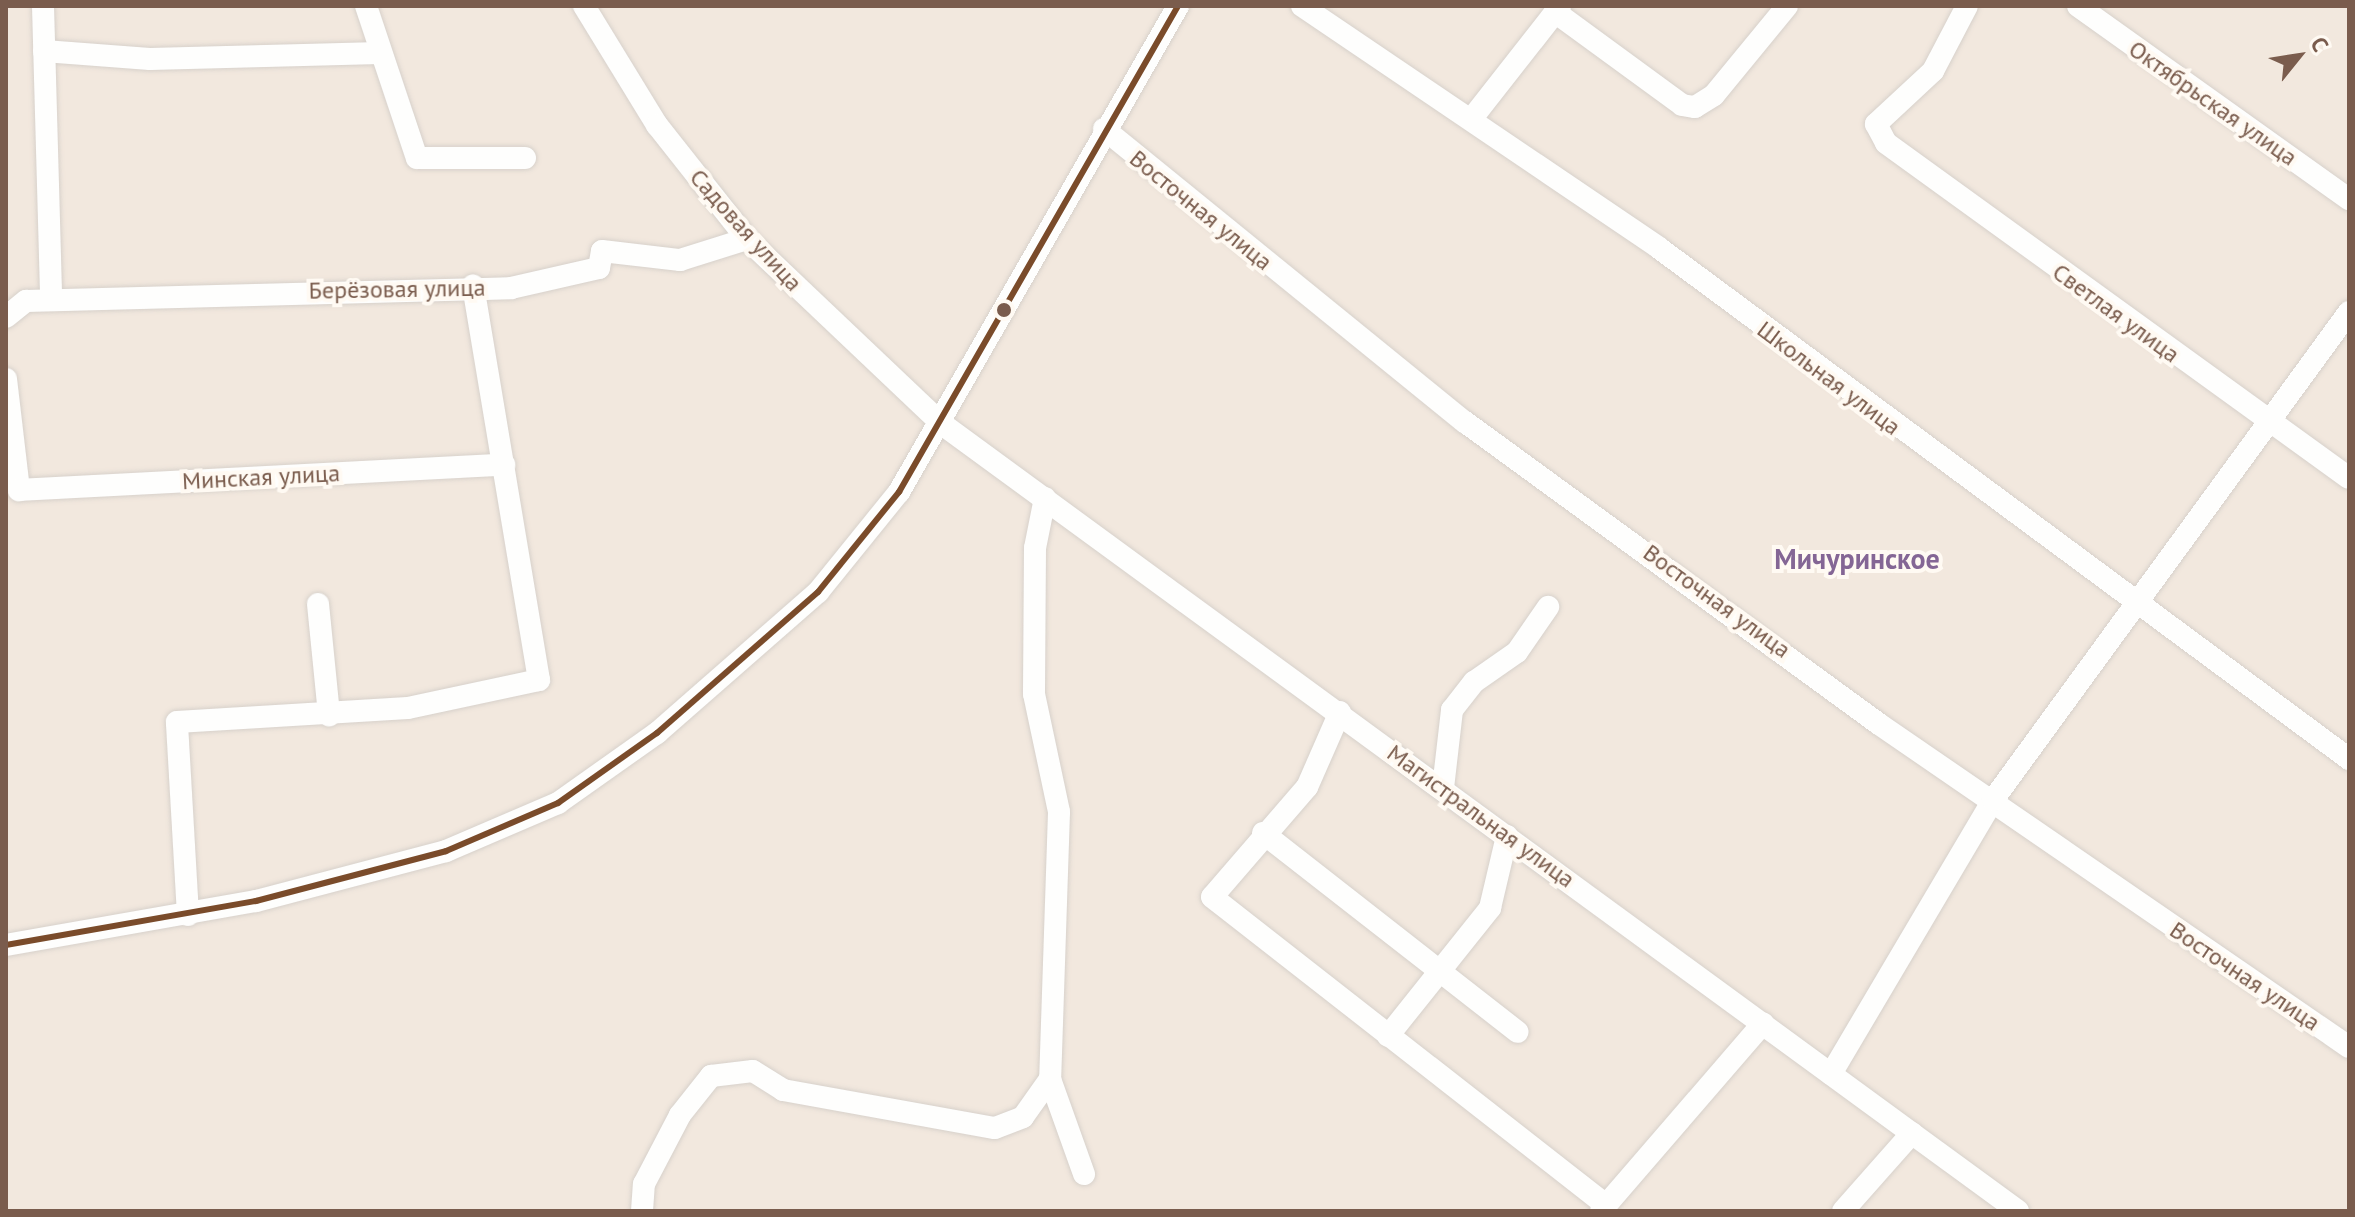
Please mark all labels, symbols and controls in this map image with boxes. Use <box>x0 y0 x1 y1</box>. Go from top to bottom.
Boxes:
north arrow <box>2259 16 2339 96</box>
text: С <box>2305 32 2335 56</box>
street label: Октябрьская улица <box>2123 34 2303 172</box>
street label: Восточная улица <box>1124 144 1278 276</box>
street label: Садовая улица <box>684 163 808 297</box>
street label: Светлая улица <box>2047 257 2185 369</box>
street label: Берёзовая улица <box>308 273 486 305</box>
unlabelled marker <box>996 302 1012 318</box>
street label: Школьная улица <box>1752 315 1906 441</box>
street label: Минская улица <box>181 458 341 496</box>
street label: Восточная улица <box>1638 538 1796 664</box>
district label: Мичуринское <box>1774 542 1940 576</box>
street label: Магистральная улица <box>1382 738 1580 894</box>
street label: Восточная улица <box>2164 915 2326 1037</box>

